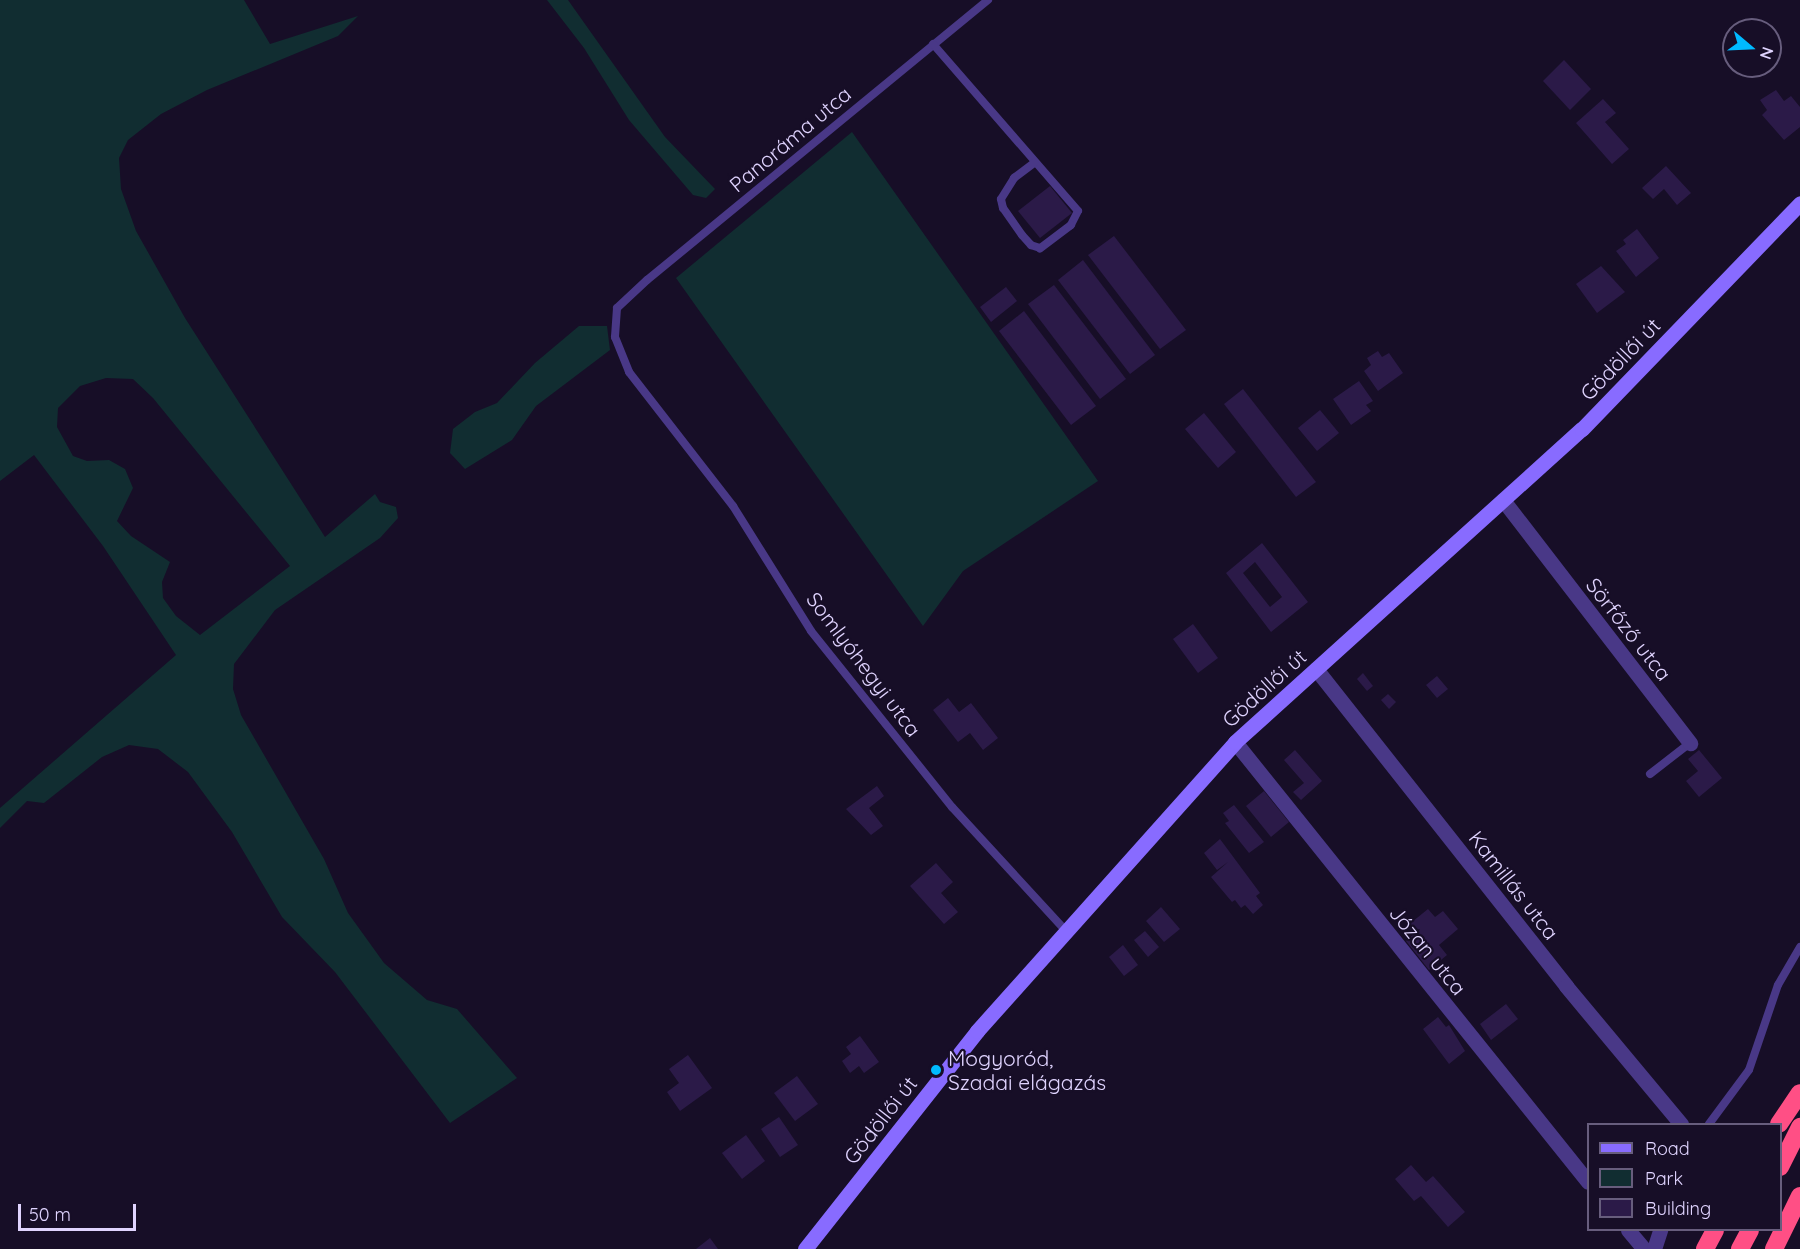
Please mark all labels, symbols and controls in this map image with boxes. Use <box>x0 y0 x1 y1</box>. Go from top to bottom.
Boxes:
north arrow <box>1722 18 1782 78</box>
text: N <box>1756 44 1779 62</box>
street label: Panoráma utca <box>724 81 856 197</box>
street label: Gödöllői út <box>1575 313 1665 405</box>
street label: Sörfőző utca <box>1581 573 1677 685</box>
street label: Somlyóhegyi utca <box>801 587 927 741</box>
street label: Gödöllői út <box>1217 644 1311 732</box>
street label: Kamillás utca <box>1464 826 1564 944</box>
street label: Józan utca <box>1384 900 1472 1000</box>
place label: Mogyoród, Szadai elágazás <box>948 1045 1106 1095</box>
marker: Mogyoród, Szadai elágazás <box>929 1063 943 1077</box>
street label: Gödöllői út <box>838 1071 922 1169</box>
legend <box>1587 1123 1782 1231</box>
text: Road <box>1645 1137 1690 1160</box>
text: Park <box>1645 1167 1683 1190</box>
scale bar <box>21 1192 140 1230</box>
text: Building <box>1645 1197 1711 1220</box>
text: 50 m <box>29 1203 71 1226</box>

